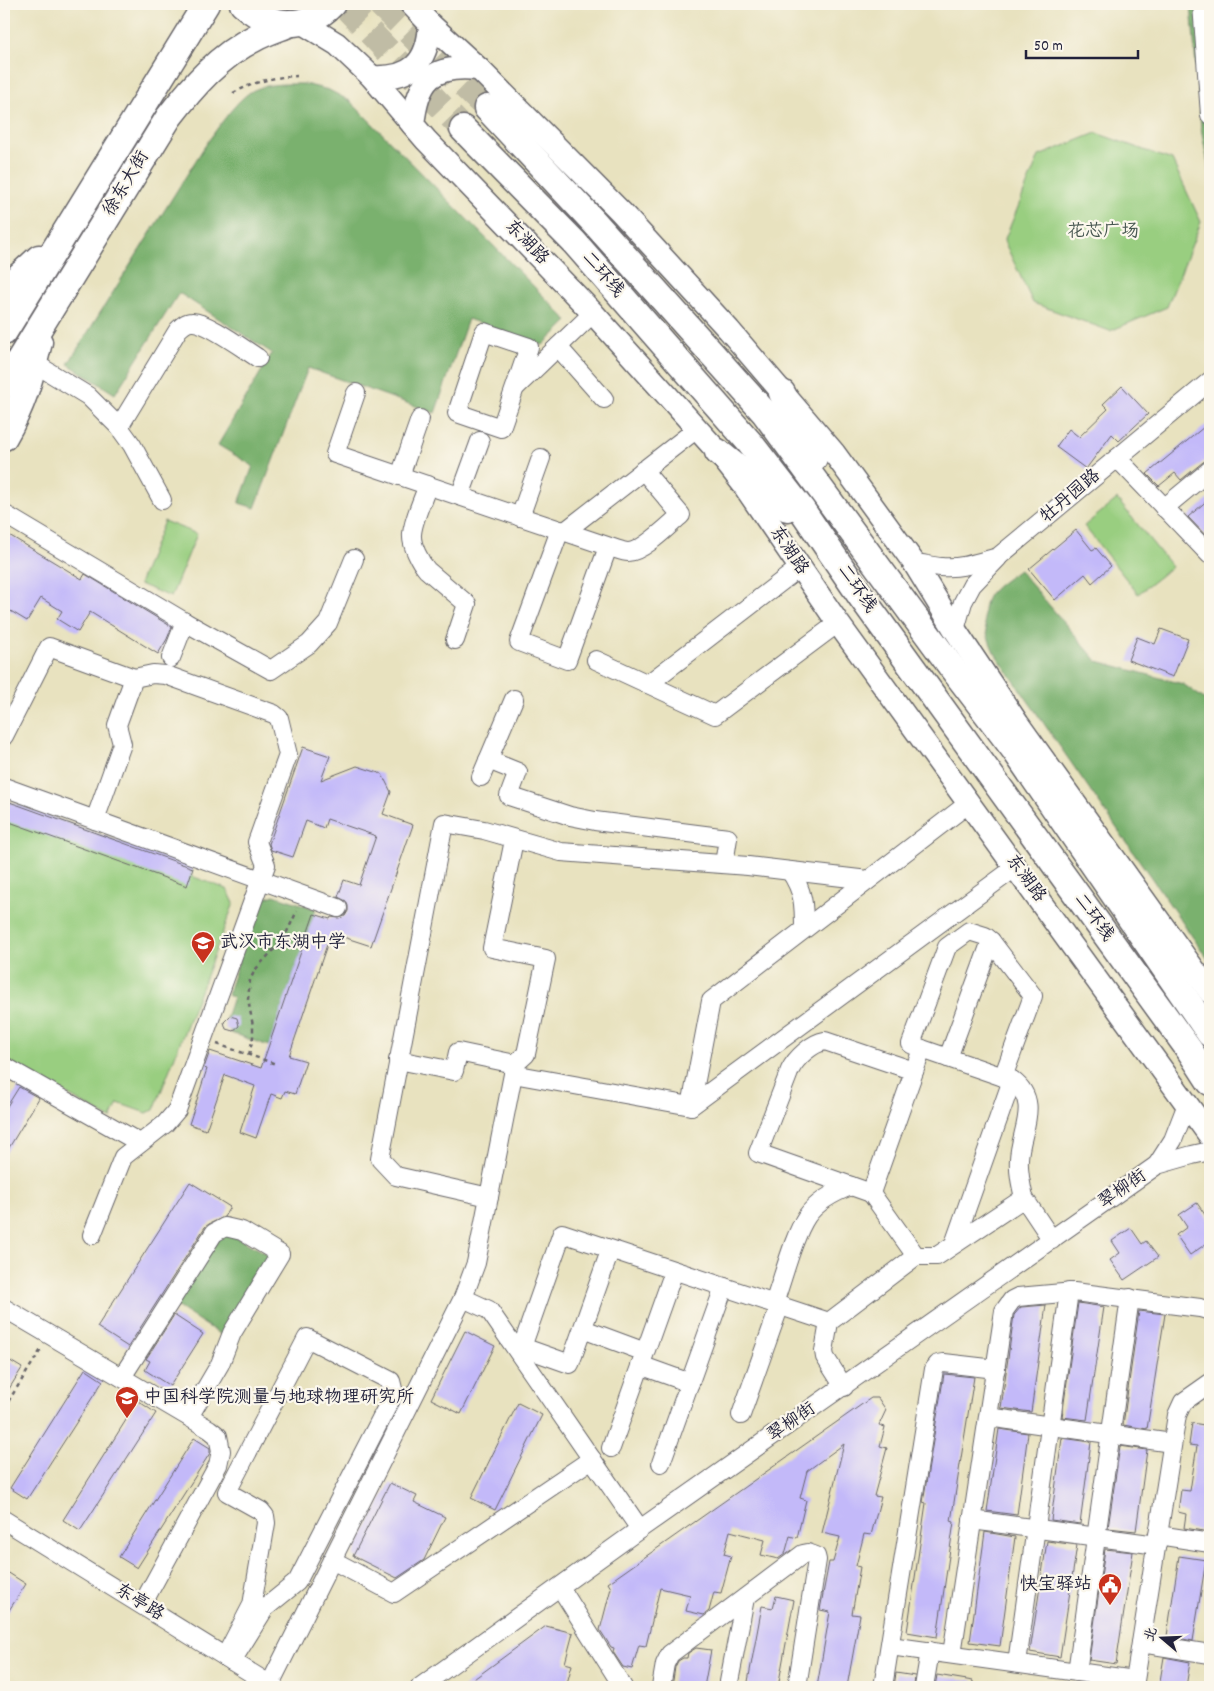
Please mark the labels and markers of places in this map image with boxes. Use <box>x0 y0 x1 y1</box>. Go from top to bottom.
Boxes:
school or university icon: 武汉市东湖中学 <box>190 930 216 964</box>
place label: 武汉市东湖中学 <box>220 931 346 956</box>
school or university icon: 中国科学院测量与地球物理研究所 <box>114 1385 140 1419</box>
place label: 中国科学院测量与地球物理研究所 <box>144 1386 414 1411</box>
public building icon: 快宝驿站 <box>1097 1572 1123 1606</box>
place label: 快宝驿站 <box>1020 1573 1092 1598</box>

